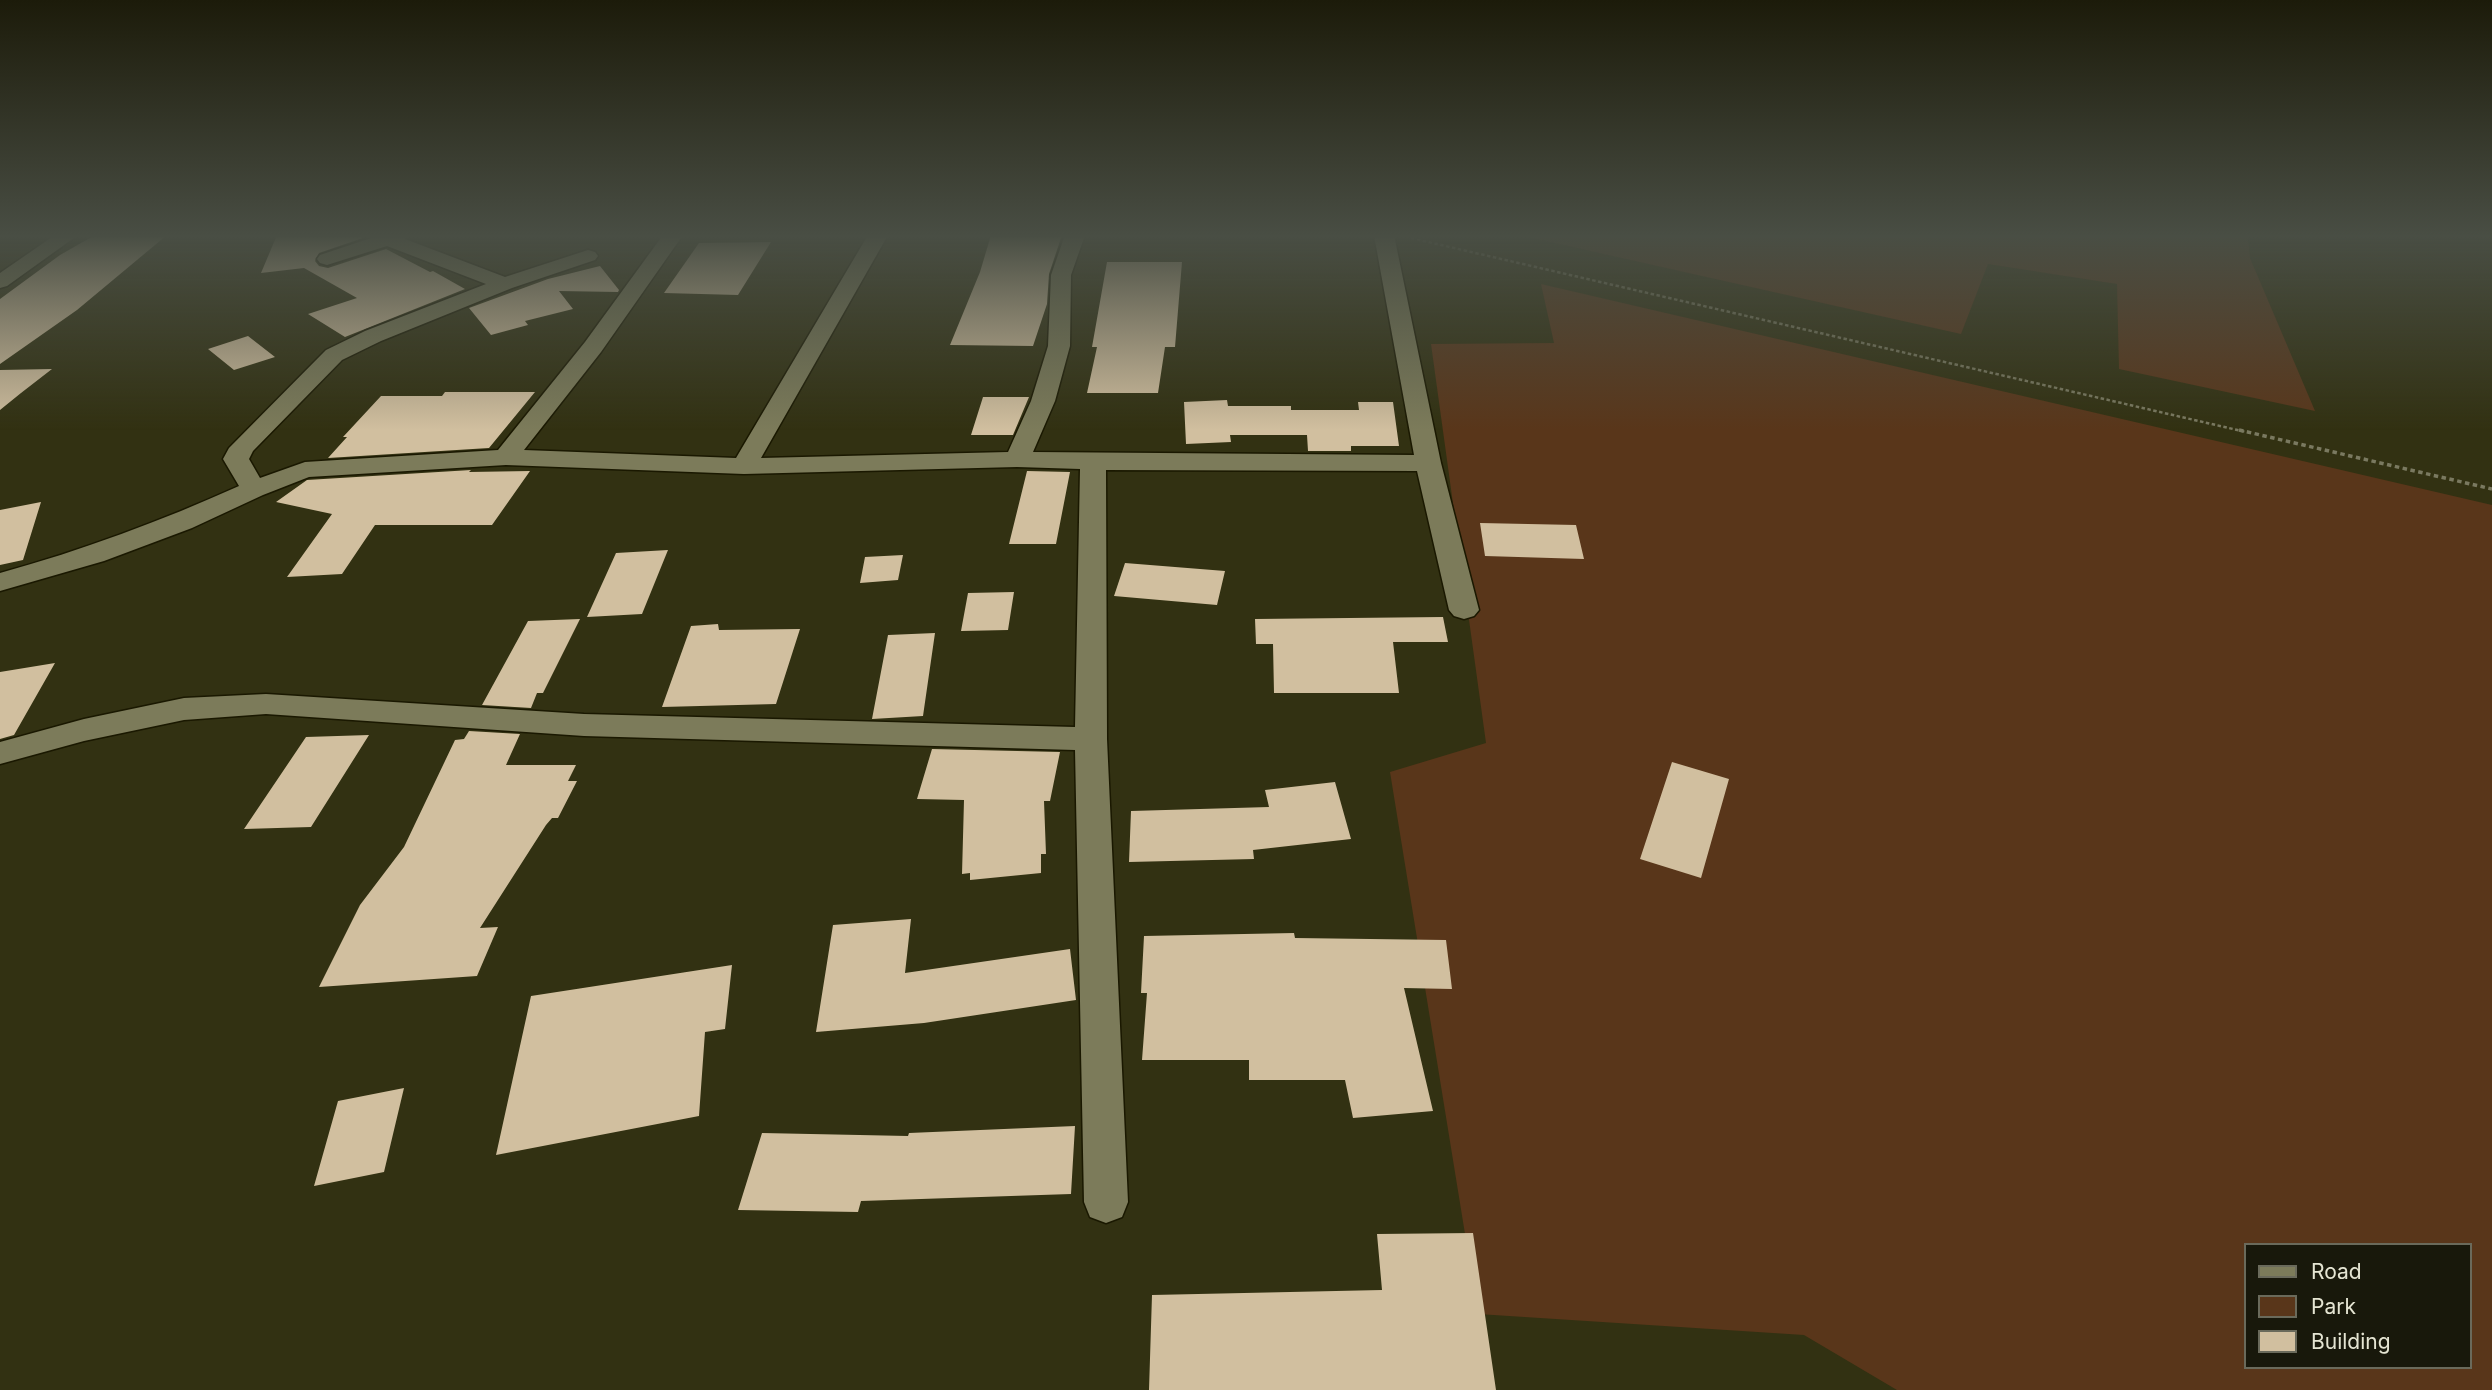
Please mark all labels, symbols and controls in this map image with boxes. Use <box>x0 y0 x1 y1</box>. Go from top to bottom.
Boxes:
legend <box>2244 1243 2471 1369</box>
text: Road <box>2311 1259 2362 1284</box>
text: Park <box>2311 1294 2356 1319</box>
text: Building <box>2311 1329 2391 1354</box>

